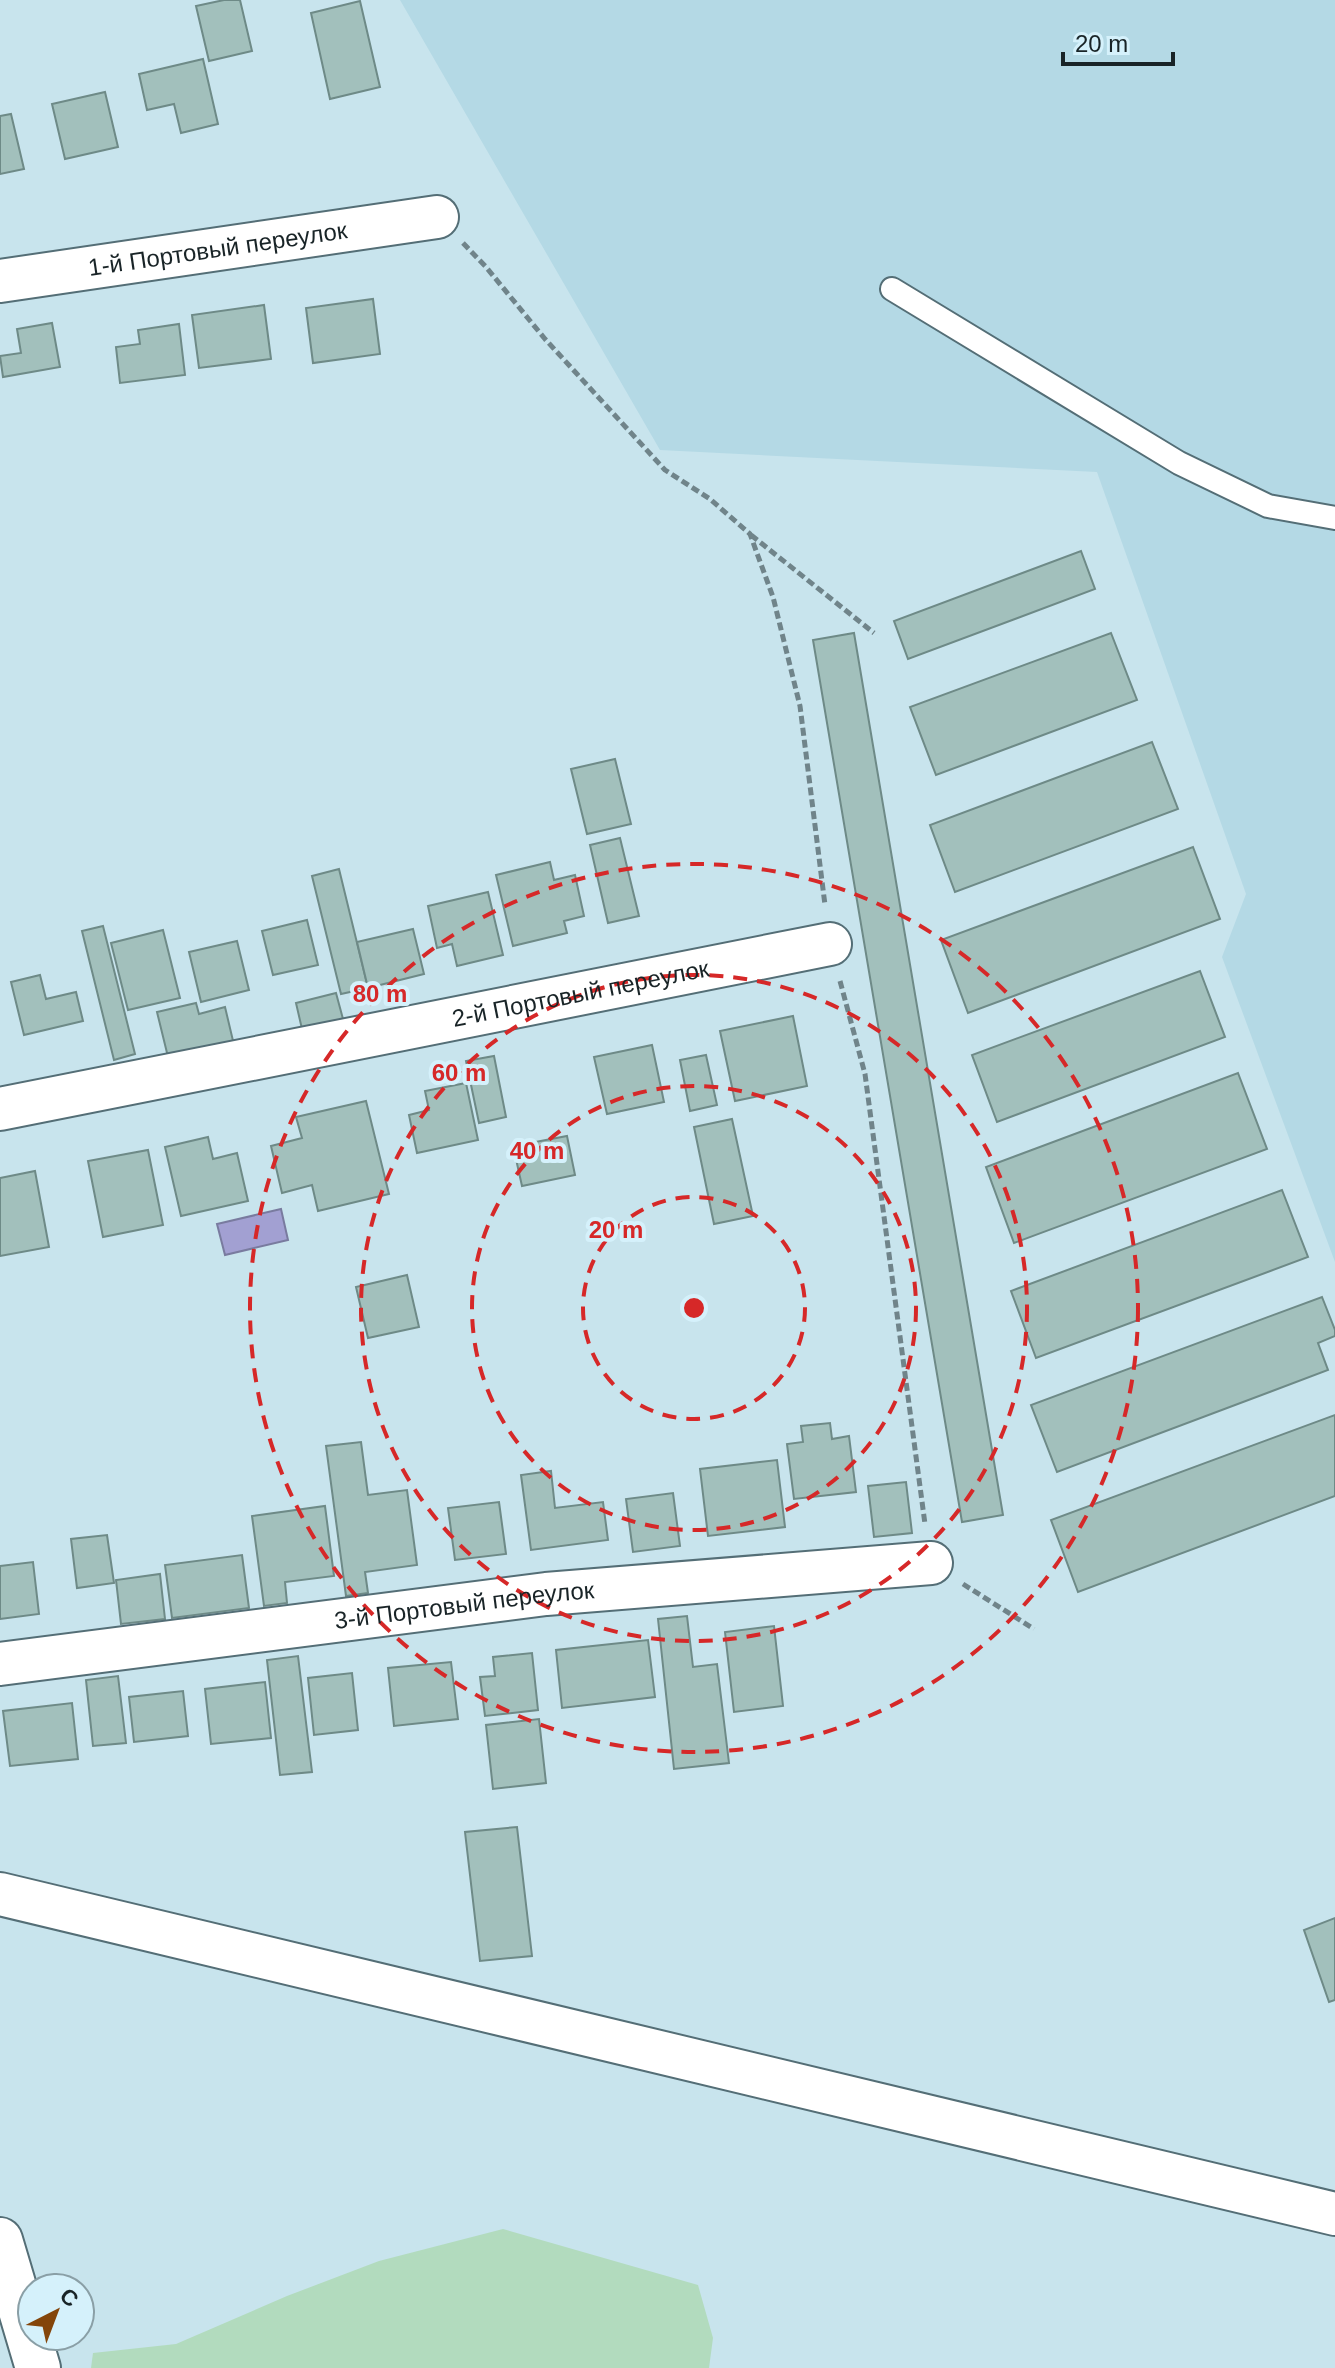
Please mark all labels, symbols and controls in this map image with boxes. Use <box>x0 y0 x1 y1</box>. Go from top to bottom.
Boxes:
scale bar <box>1063 16 1173 66</box>
text: 20 m <box>1075 30 1128 57</box>
street label: 1-й Портовый переулок <box>86 216 349 281</box>
street label: 2-й Портовый переулок <box>450 954 712 1032</box>
text: 80 m <box>353 980 407 1007</box>
text: 60 m <box>432 1059 486 1086</box>
text: 40 m <box>510 1137 564 1164</box>
text: 20 m <box>589 1216 643 1243</box>
centre of rings <box>680 1294 708 1322</box>
street label: 3-й Портовый переулок <box>333 1576 596 1634</box>
north arrow <box>16 2272 96 2352</box>
text: С <box>55 2283 83 2312</box>

